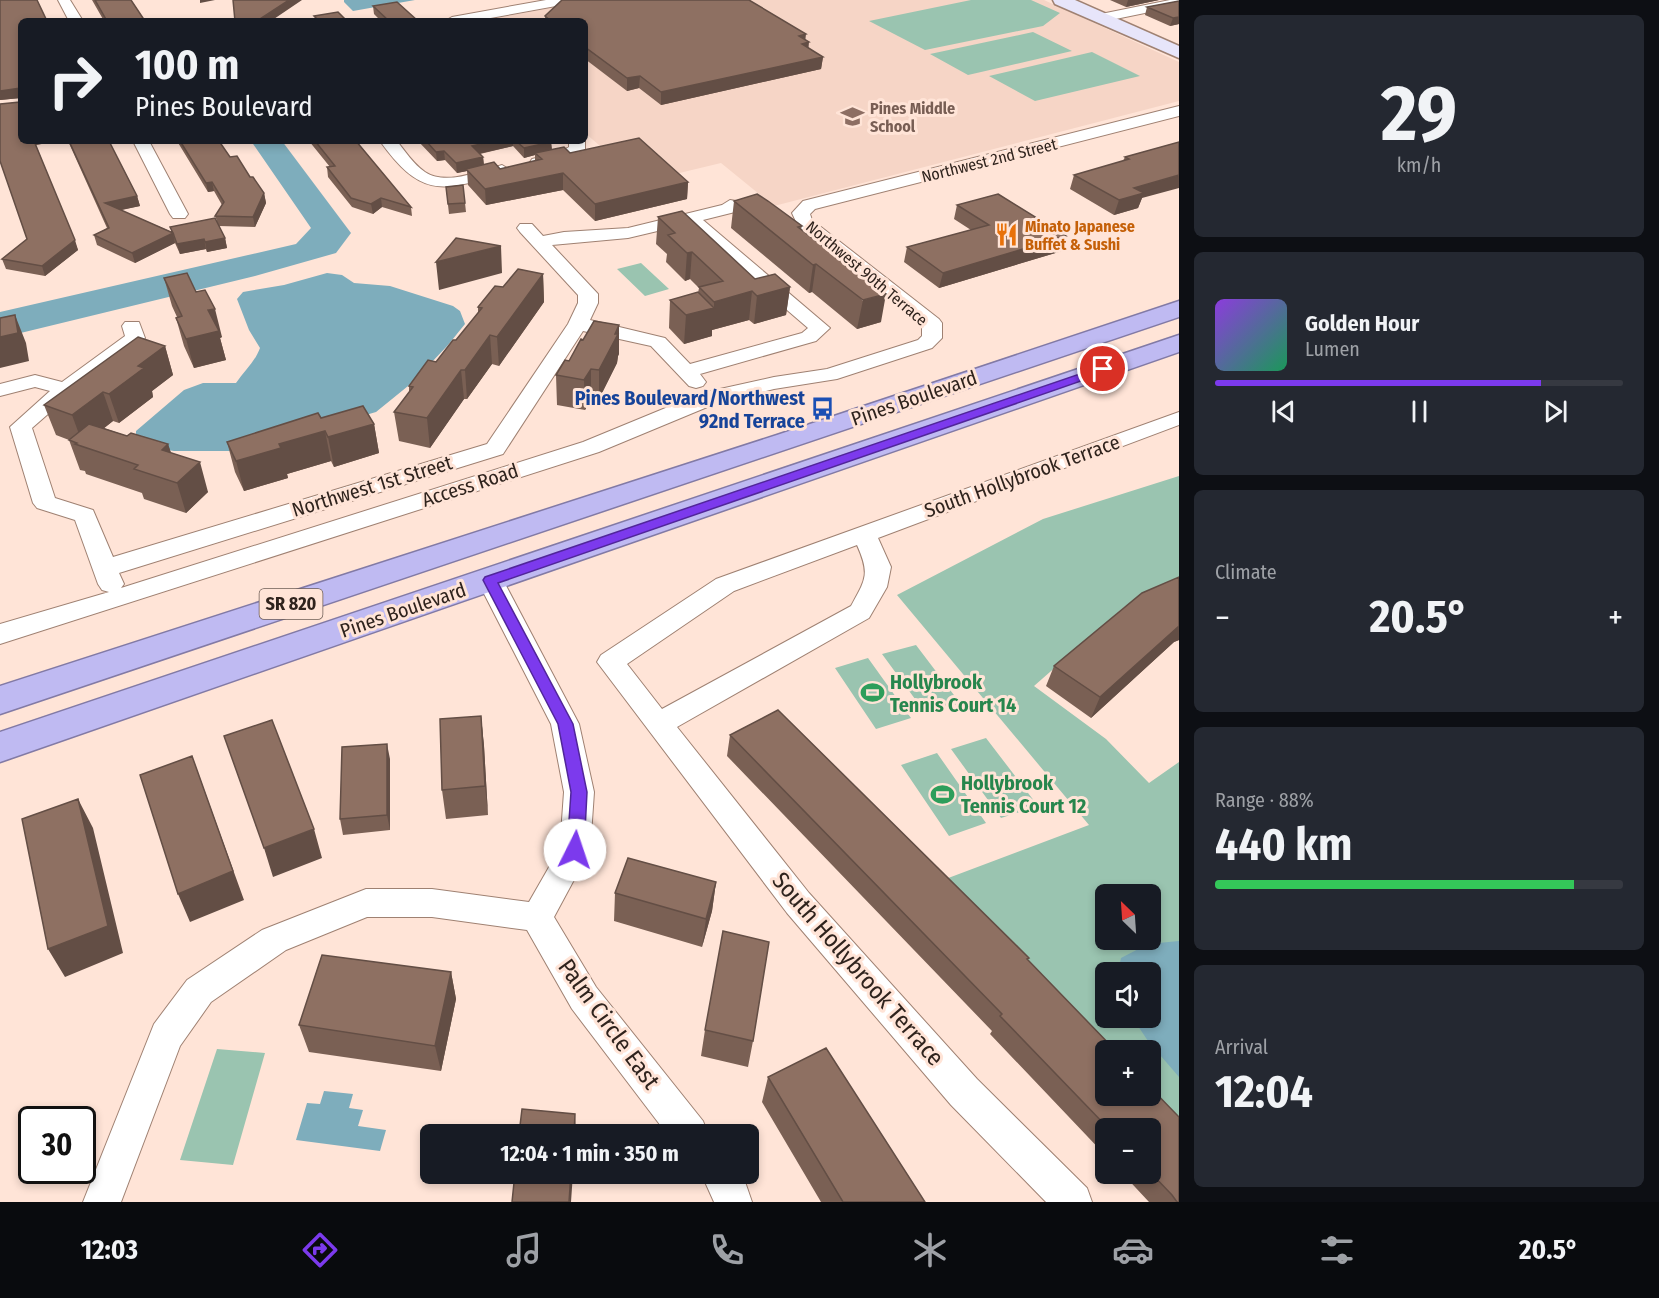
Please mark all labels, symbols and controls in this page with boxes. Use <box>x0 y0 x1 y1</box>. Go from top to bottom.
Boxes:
text: 100 m <box>135 40 239 90</box>
icon: right <box>36 42 114 120</box>
text: 29 <box>1381 67 1457 161</box>
text: Pines Boulevard <box>135 91 313 123</box>
place label: Pines Middle School <box>870 99 955 136</box>
school or university icon: Pines Middle School <box>839 104 865 130</box>
street label: Northwest 2nd Street <box>920 134 1059 186</box>
text: km/h <box>1397 153 1441 177</box>
street label: Northwest 90th Terrace <box>802 217 931 330</box>
place label: Minato Japanese Buffet & Sushi <box>1025 217 1135 254</box>
restaurant icon: Minato Japanese Buffet & Sushi <box>994 222 1020 248</box>
text: Golden Hour <box>1305 310 1419 337</box>
text: Lumen <box>1305 337 1360 361</box>
pin <box>1077 343 1128 394</box>
icon: arrive <box>1086 352 1119 385</box>
street label: Pines Boulevard <box>848 365 980 431</box>
place label: Pines Boulevard/Northwest 92nd Terrace <box>575 386 806 433</box>
icon: previous <box>1267 395 1300 428</box>
icon: pause <box>1403 395 1436 428</box>
icon: next <box>1539 395 1572 428</box>
bus stop icon: Pines Boulevard/Northwest 92nd Terrace <box>810 396 836 422</box>
street label: South Hollybrook Terrace <box>921 430 1123 522</box>
street label: Northwest 1st Street <box>289 450 455 522</box>
street label: Access Road <box>419 458 521 512</box>
text: Climate <box>1215 560 1277 584</box>
street label: Pines Boulevard <box>337 577 469 643</box>
road number: SR 820 <box>260 589 322 619</box>
text: 20.5° <box>1369 590 1468 644</box>
text: − <box>1215 598 1230 638</box>
text: + <box>1608 598 1623 638</box>
place label: Hollybrook Tennis Court 14 <box>890 670 1016 717</box>
sports icon: Hollybrook Tennis Court 14 <box>859 680 885 706</box>
place label: Hollybrook Tennis Court 12 <box>961 771 1086 818</box>
sports icon: Hollybrook Tennis Court 12 <box>930 781 956 807</box>
text: Range · 88% <box>1215 788 1314 812</box>
position arrow <box>543 818 607 882</box>
text: 440 km <box>1215 818 1352 872</box>
street label: South Hollybrook Terrace <box>766 867 950 1071</box>
north arrow <box>1095 884 1161 950</box>
map controls <box>1095 884 1161 1184</box>
street label: Palm Circle East <box>552 954 666 1095</box>
button: sound <box>1095 962 1161 1028</box>
text: Arrival <box>1215 1035 1268 1059</box>
button: + <box>1095 1040 1161 1106</box>
text: 12:04 <box>1215 1065 1313 1119</box>
speed limit sign: 30 <box>18 1106 96 1184</box>
button: − <box>1095 1118 1161 1184</box>
text: 12:04 · 1 min · 350 m <box>500 1140 679 1167</box>
icon: directions <box>299 1229 341 1271</box>
icon: music <box>503 1229 545 1271</box>
icon: phone <box>706 1229 748 1271</box>
icon: climate <box>909 1229 951 1271</box>
icon: car <box>1112 1229 1154 1271</box>
icon: filters <box>1316 1229 1358 1271</box>
text: 12:03 <box>81 1234 138 1266</box>
text: 20.5° <box>1519 1234 1578 1266</box>

